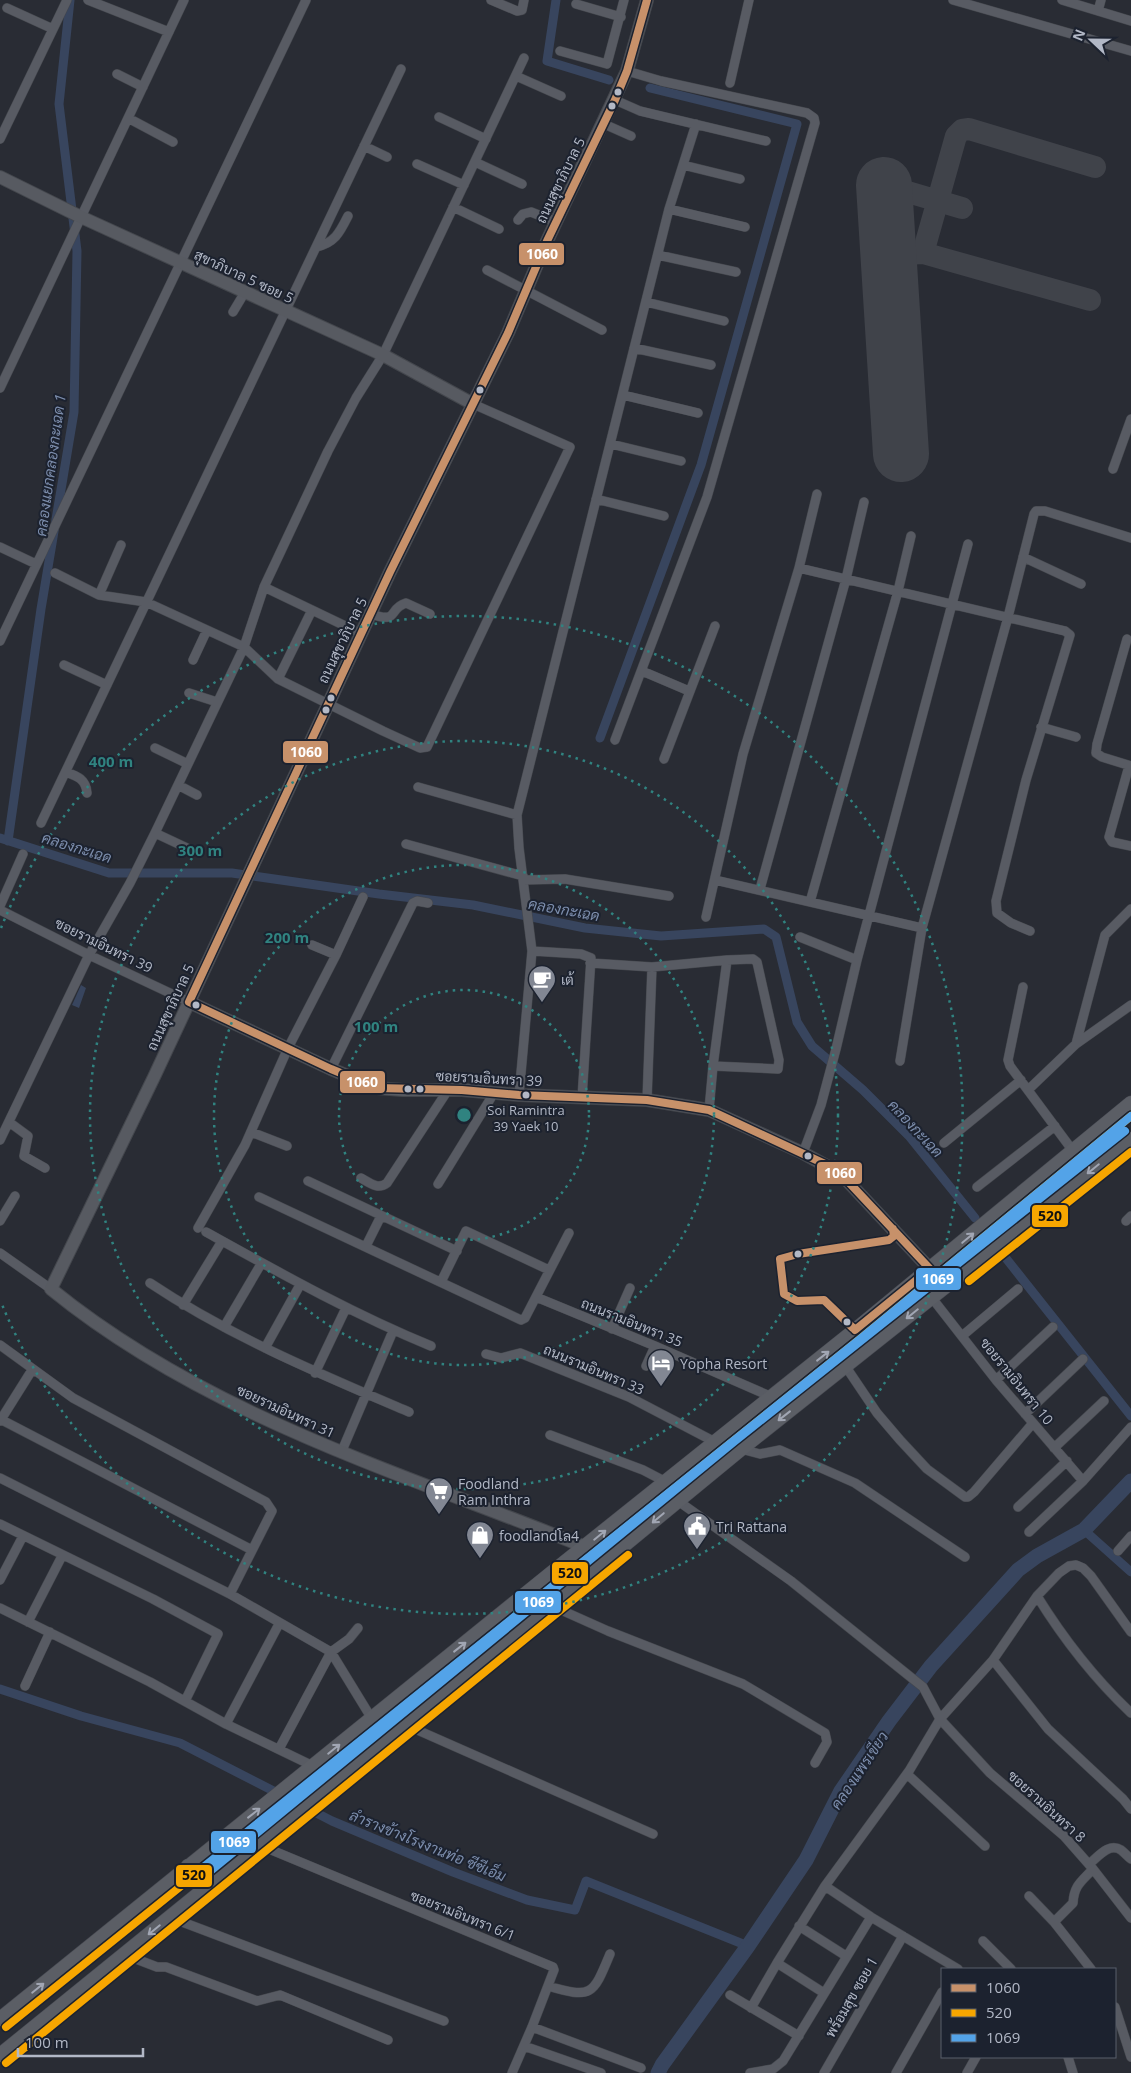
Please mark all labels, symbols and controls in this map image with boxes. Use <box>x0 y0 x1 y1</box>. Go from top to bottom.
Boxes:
north arrow <box>1066 15 1116 65</box>
text: N <box>1068 26 1089 44</box>
unlabelled marker <box>613 87 623 97</box>
unlabelled marker <box>607 101 617 111</box>
street label: ถนนสุขาภิบาล 5 <box>531 134 590 227</box>
line badge: 1060 <box>518 242 565 266</box>
text: 1060 <box>526 244 558 263</box>
street label: สุขาภิบาล 5 ซอย 5 <box>191 245 297 308</box>
unlabelled marker <box>475 385 485 395</box>
water label: คลองแยกคลองกะเฉด 1 <box>30 393 70 537</box>
street label: ถนนสุขาภิบาล 5 <box>313 594 372 687</box>
unlabelled marker <box>326 693 336 703</box>
unlabelled marker <box>321 705 331 715</box>
line badge: 1060 <box>282 740 329 764</box>
text: 1060 <box>290 742 322 761</box>
text: 400 m <box>89 751 133 771</box>
water label: คลองกะเฉด <box>40 827 115 867</box>
text: 300 m <box>178 840 222 860</box>
water label: คลองกะเฉด <box>527 893 601 925</box>
street label: ซอยรามอินทรา 39 <box>52 913 156 977</box>
text: 200 m <box>265 927 309 947</box>
street label: ถนนสุขาภิบาล 5 <box>142 961 199 1054</box>
cafe icon: เต้ <box>527 964 557 1003</box>
place label: เต้ <box>561 970 575 989</box>
unlabelled marker <box>191 1000 201 1010</box>
text: 100 m <box>354 1016 398 1036</box>
street label: ซอยรามอินทรา 39 <box>435 1066 543 1090</box>
line badge: 1060 <box>339 1070 386 1094</box>
text: 1060 <box>346 1072 378 1091</box>
unlabelled marker <box>403 1084 413 1094</box>
unlabelled marker <box>415 1084 425 1094</box>
marker: Soi Ramintra 39 Yaek 10 <box>521 1090 531 1100</box>
water label: คลองกะเฉด <box>884 1095 948 1161</box>
place label: Soi Ramintra 39 Yaek 10 <box>487 1101 565 1135</box>
centre of rings <box>455 1106 473 1124</box>
unlabelled marker <box>803 1151 813 1161</box>
line badge: 1060 <box>816 1161 863 1185</box>
text: 1060 <box>824 1163 856 1182</box>
one-way arrow <box>1086 1164 1100 1174</box>
line badge: 520 <box>1031 1204 1069 1228</box>
text: 520 <box>1038 1206 1062 1225</box>
one-way arrow <box>961 1232 974 1244</box>
unlabelled marker <box>793 1249 803 1259</box>
line badge: 1069 <box>915 1267 962 1291</box>
text: 1069 <box>922 1269 954 1288</box>
street label: ถนนรามอินทรา 35 <box>579 1293 685 1351</box>
one-way arrow <box>905 1309 918 1320</box>
unlabelled marker <box>842 1317 852 1327</box>
street label: ซอยรามอินทรา 10 <box>976 1334 1058 1428</box>
street label: ถนนรามอินทรา 33 <box>541 1339 647 1399</box>
hotel icon: Yopha Resort <box>646 1348 676 1387</box>
one-way arrow <box>816 1351 829 1362</box>
place label: Yopha Resort <box>680 1354 767 1373</box>
street label: ซอยรามอินทรา 31 <box>234 1380 338 1442</box>
one-way arrow <box>778 1410 791 1421</box>
place label: Foodland Ram Inthra <box>458 1474 531 1509</box>
supermarket icon: Foodland Ram Inthra <box>424 1476 454 1515</box>
public building icon: Tri Rattana <box>682 1511 712 1550</box>
one-way arrow <box>652 1512 665 1523</box>
place label: Tri Rattana <box>716 1517 787 1536</box>
shop icon: foodlandโล4 <box>465 1520 495 1559</box>
place label: foodlandโล4 <box>499 1526 579 1545</box>
one-way arrow <box>594 1529 607 1540</box>
line badge: 520 <box>551 1561 589 1585</box>
text: 520 <box>558 1563 582 1582</box>
line badge: 1069 <box>514 1590 562 1614</box>
text: 1069 <box>522 1592 554 1611</box>
one-way arrow <box>453 1642 466 1653</box>
water label: คลองแพรเขียว <box>826 1727 893 1813</box>
one-way arrow <box>327 1744 340 1755</box>
street label: ซอยรามอินทรา 8 <box>1004 1766 1090 1846</box>
water label: ลำรางข้างโรงงานท่อ ซีซีเอ็ม <box>347 1804 509 1886</box>
one-way arrow <box>247 1808 260 1819</box>
line badge: 1069 <box>210 1830 257 1854</box>
text: 1069 <box>218 1832 250 1851</box>
line badge: 520 <box>175 1864 213 1888</box>
text: 520 <box>182 1865 206 1884</box>
street label: ซอยรามอินทรา 6/1 <box>408 1885 518 1945</box>
one-way arrow <box>148 1924 161 1935</box>
street label: พร้อมสุข ซอย 1 <box>820 1953 883 2041</box>
legend <box>941 1968 1116 2058</box>
text: 1060 <box>986 1977 1020 1997</box>
one-way arrow <box>31 1983 44 1994</box>
text: 520 <box>986 2002 1012 2022</box>
scale bar <box>18 2026 142 2058</box>
text: 1069 <box>986 2027 1020 2047</box>
text: 100 m <box>25 2032 69 2052</box>

